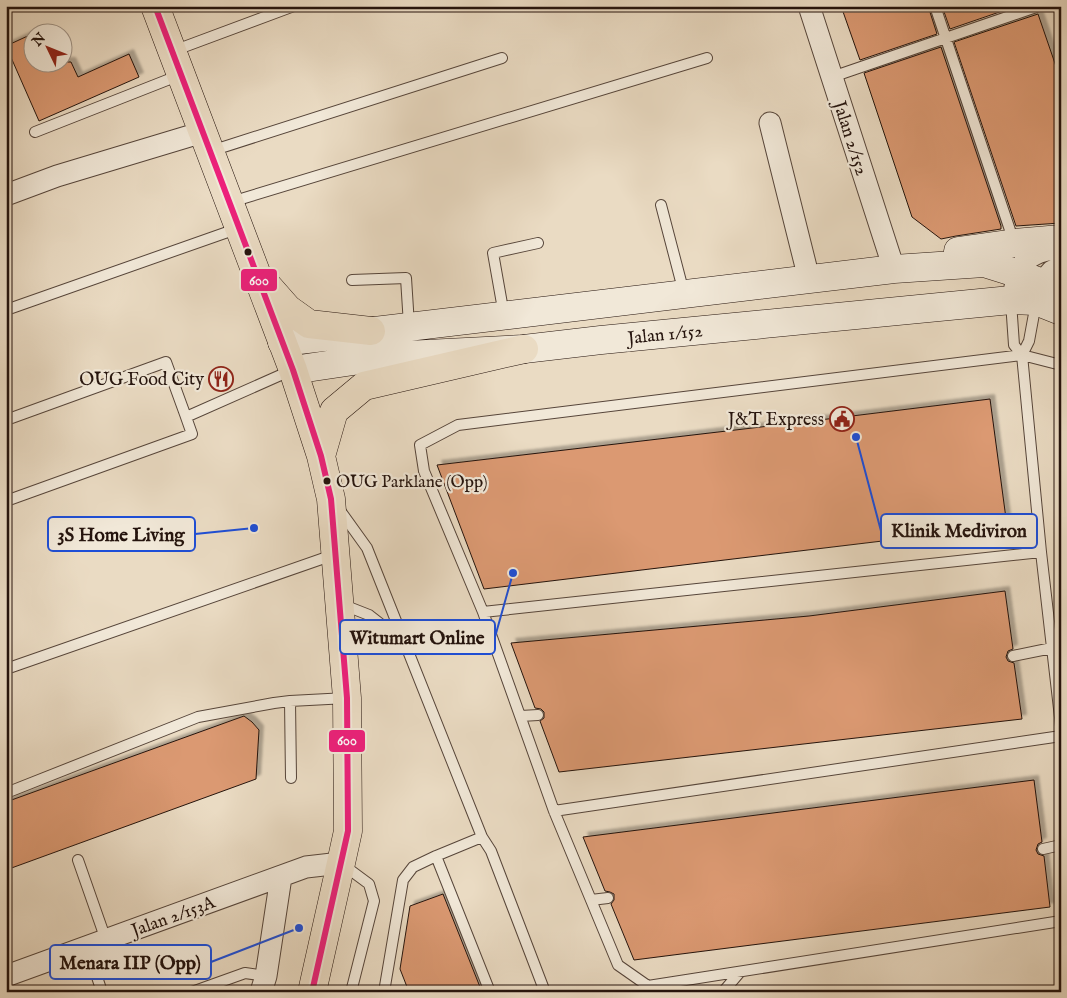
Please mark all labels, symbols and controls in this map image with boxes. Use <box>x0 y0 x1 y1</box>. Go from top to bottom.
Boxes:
north arrow <box>22 22 72 72</box>
text: N <box>28 29 50 51</box>
street label: Jalan 2/152 <box>826 96 872 179</box>
unlabelled marker <box>243 247 253 257</box>
line badge: 600 <box>240 268 278 292</box>
text: 600 <box>249 272 269 290</box>
street label: Jalan 1/152 <box>625 320 704 351</box>
restaurant icon: OUG Food City <box>208 366 234 392</box>
place label: OUG Food City <box>79 369 204 392</box>
public building icon: J&T Express <box>829 406 855 432</box>
place label: J&T Express <box>726 409 824 432</box>
place label: OUG Parklane (Opp) <box>336 472 487 493</box>
marker: OUG Parklane (Opp) <box>322 476 332 486</box>
callout: Klinik Mediviron <box>881 514 1037 548</box>
callout: 3S Home Living <box>48 517 195 551</box>
text: Klinik Mediviron <box>891 520 1027 544</box>
text: 3S Home Living <box>57 524 185 548</box>
callout: Witumart Online <box>340 620 495 654</box>
text: Witumart Online <box>348 627 485 651</box>
line badge: 600 <box>328 729 366 753</box>
text: 600 <box>337 732 357 750</box>
street label: Jalan 2/153A <box>127 891 219 944</box>
callout: Menara IIP (Opp) <box>50 945 211 979</box>
text: Menara IIP (Opp) <box>59 952 201 976</box>

